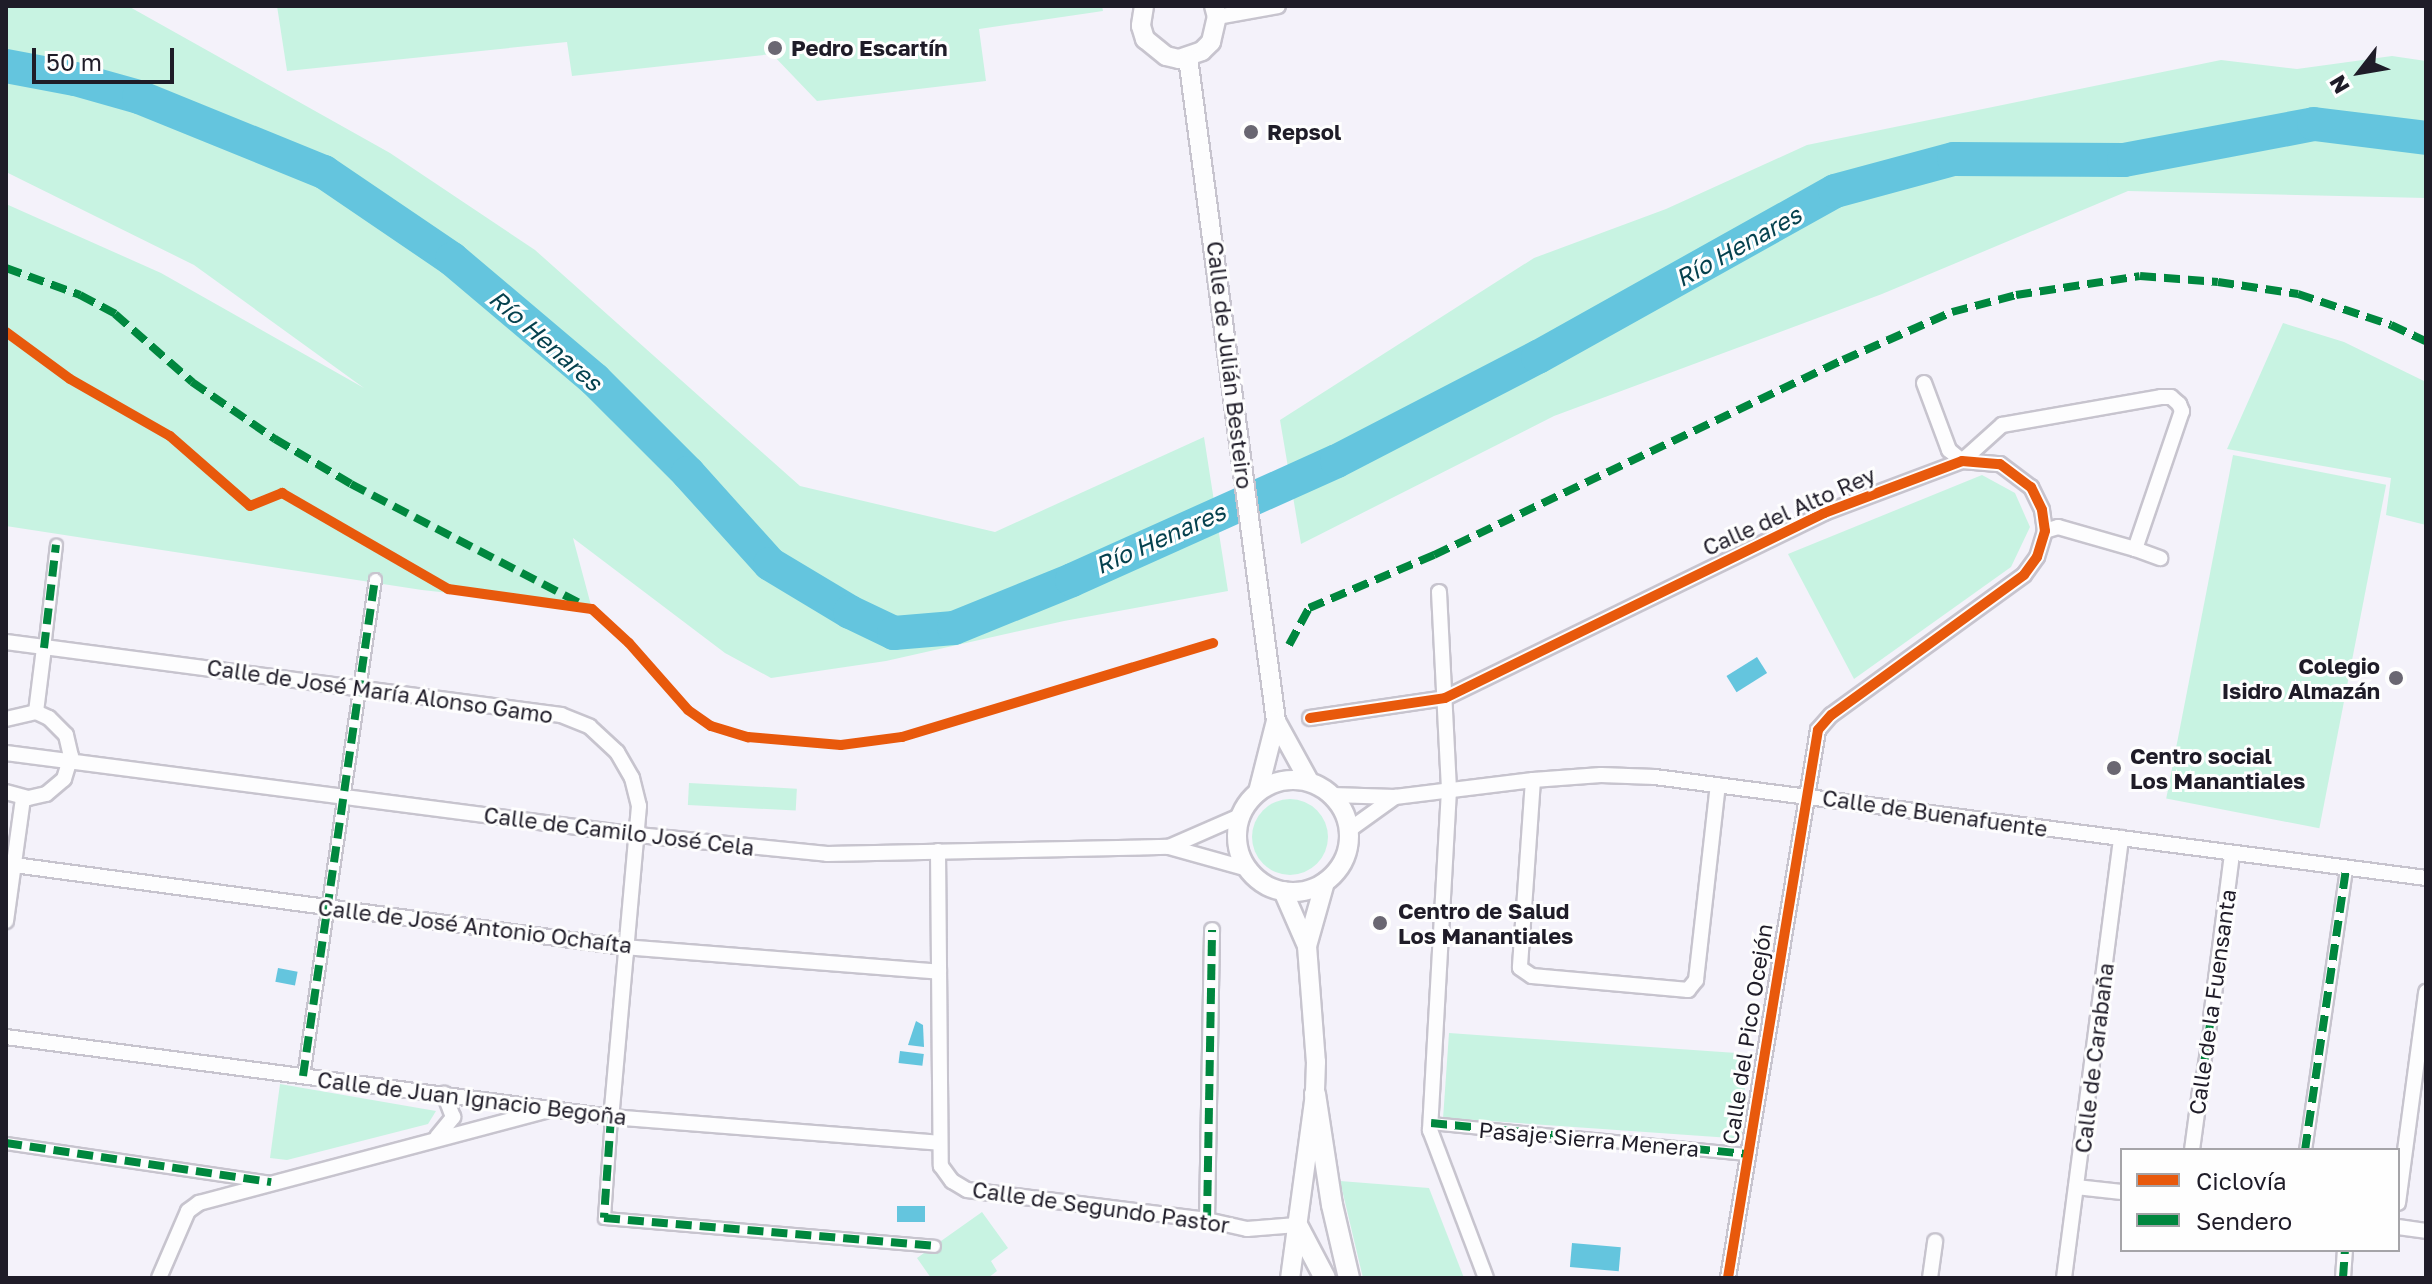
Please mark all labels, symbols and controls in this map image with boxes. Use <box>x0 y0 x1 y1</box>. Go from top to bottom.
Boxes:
scale bar <box>36 32 178 82</box>
north arrow <box>2320 32 2400 112</box>
place label: Pedro Escartín <box>791 35 948 61</box>
marker: Pedro Escartín <box>766 39 784 57</box>
text: 50 m <box>46 47 102 76</box>
text: N <box>2323 71 2355 99</box>
place label: Repsol <box>1267 119 1341 145</box>
marker: Repsol <box>1242 123 1260 141</box>
water label: Río Henares <box>1670 200 1806 292</box>
street label: Calle de Julián Besteiro <box>1202 240 1258 490</box>
water label: Río Henares <box>484 283 608 397</box>
street label: Calle del Alto Rey <box>1699 461 1879 561</box>
water label: Río Henares <box>1090 496 1230 580</box>
place label: Colegio Isidro Almazán <box>2222 652 2380 704</box>
street label: Calle de José María Alonso Gamo <box>205 654 555 728</box>
marker: Colegio Isidro Almazán <box>2387 669 2405 687</box>
place label: Centro social Los Manantiales <box>2130 742 2305 794</box>
marker: Centro social Los Manantiales <box>2105 759 2123 777</box>
street label: Calle de Buenafuente <box>1821 784 2049 842</box>
street label: Calle de Camilo José Cela <box>482 801 756 861</box>
street label: Calle de la Fuensanta <box>2183 887 2241 1117</box>
street label: Calle de José Antonio Ochaíta <box>316 894 634 958</box>
place label: Centro de Salud Los Manantiales <box>1398 897 1573 948</box>
marker: Centro de Salud Los Manantiales <box>1369 912 1391 934</box>
street label: Calle del Pico Ocejón <box>1717 922 1777 1146</box>
street label: Calle de Carabaña <box>2069 961 2119 1155</box>
street label: Calle de Juan Ignacio Begoña <box>316 1066 628 1130</box>
street label: Pasaje Sierra Menera <box>1478 1116 1700 1162</box>
legend <box>2120 1148 2400 1252</box>
text: Ciclovía <box>2196 1166 2287 1195</box>
street label: Calle de Segundo Pastor <box>971 1176 1231 1238</box>
text: Sendero <box>2196 1206 2292 1235</box>

